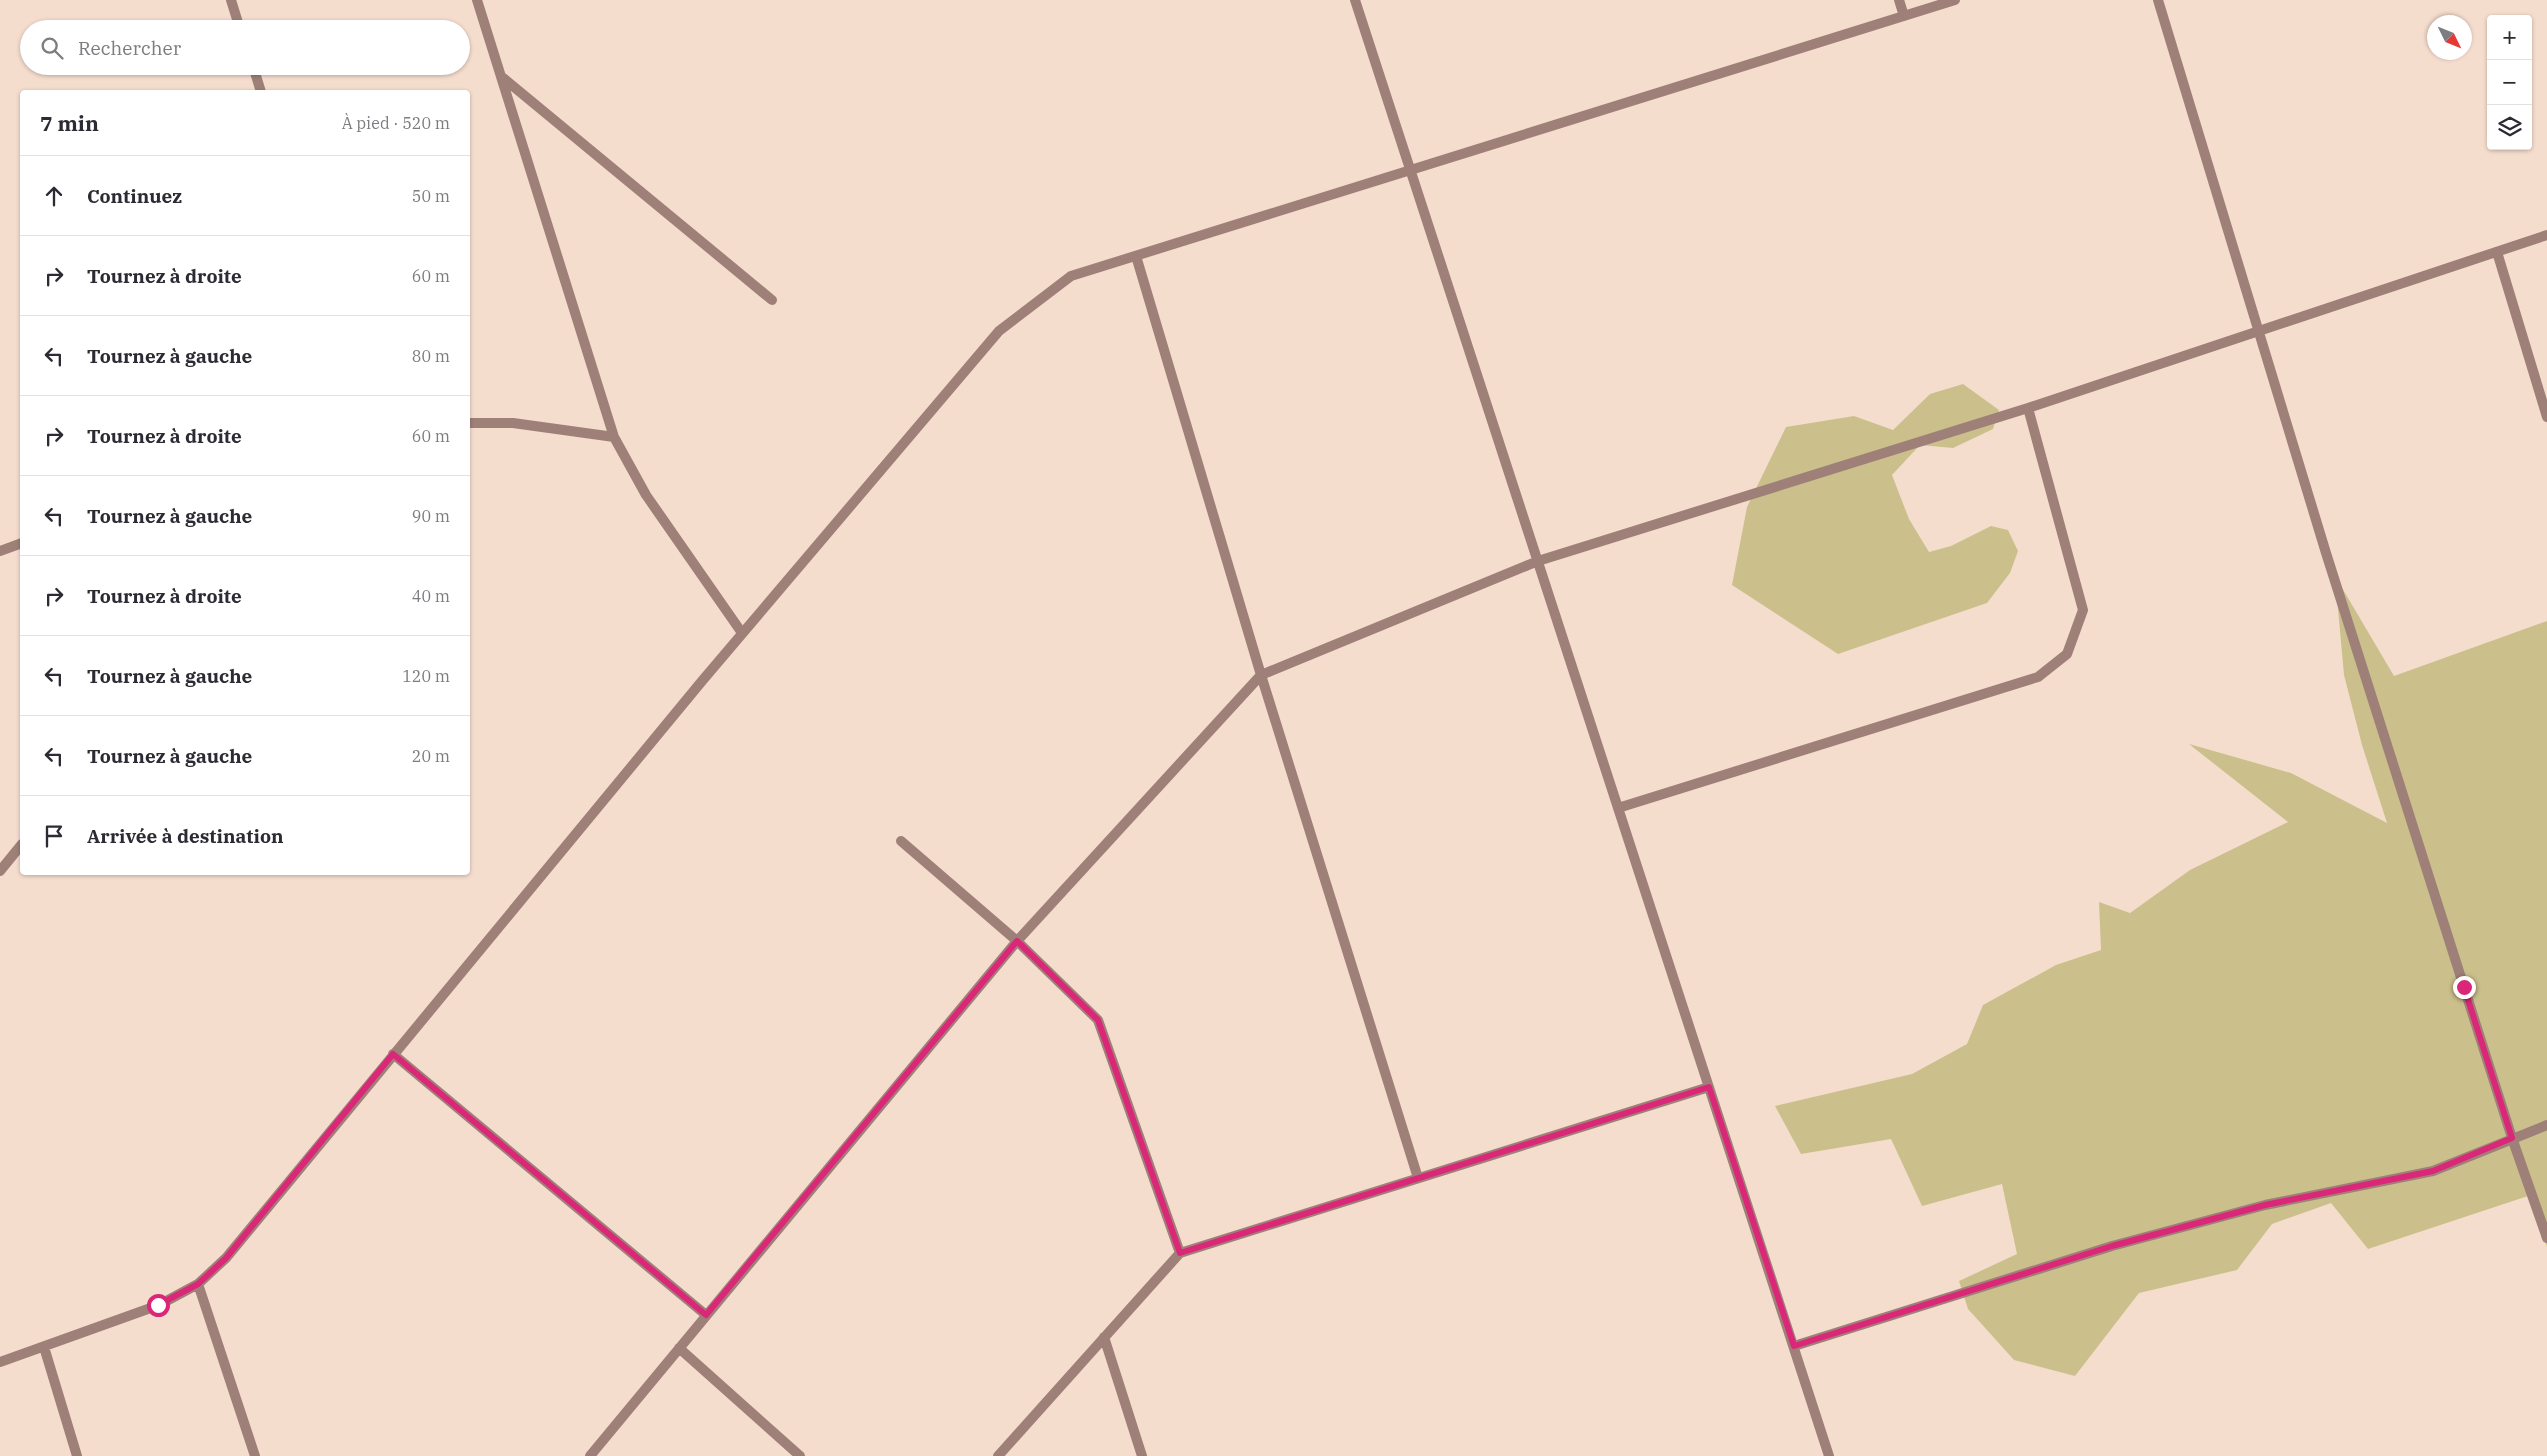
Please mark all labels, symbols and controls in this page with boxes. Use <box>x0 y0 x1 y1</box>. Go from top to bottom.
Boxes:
north arrow <box>2427 15 2472 60</box>
map controls <box>2487 15 2532 150</box>
button: + <box>2487 15 2532 60</box>
search box <box>20 20 470 75</box>
icon: search <box>38 34 66 62</box>
text: Rechercher <box>78 36 181 60</box>
button: − <box>2487 60 2532 105</box>
button: layers <box>2487 105 2532 150</box>
text: 7 min <box>40 109 99 137</box>
text: À pied · 520 m <box>342 113 450 133</box>
icon: ahead <box>40 182 68 210</box>
text: Continuez <box>87 184 182 208</box>
text: 50 m <box>412 186 450 206</box>
icon: right <box>40 262 68 290</box>
text: Tournez à droite <box>87 264 242 288</box>
text: 60 m <box>412 266 450 286</box>
icon: left <box>40 342 68 370</box>
text: Tournez à gauche <box>87 344 252 368</box>
text: 80 m <box>412 346 450 366</box>
icon: right <box>40 422 68 450</box>
text: Tournez à droite <box>87 424 242 448</box>
text: 60 m <box>412 426 450 446</box>
icon: left <box>40 502 68 530</box>
text: Tournez à gauche <box>87 504 252 528</box>
text: 90 m <box>412 506 450 526</box>
icon: right <box>40 582 68 610</box>
text: Tournez à droite <box>87 584 242 608</box>
text: 40 m <box>412 586 450 606</box>
icon: left <box>40 662 68 690</box>
text: Tournez à gauche <box>87 664 252 688</box>
text: 120 m <box>402 666 450 686</box>
icon: left <box>40 742 68 770</box>
text: Tournez à gauche <box>87 744 252 768</box>
text: 20 m <box>412 746 450 766</box>
icon: arrive <box>40 822 68 850</box>
text: Arrivée à destination <box>87 824 284 848</box>
route end <box>2453 976 2476 999</box>
route start <box>147 1294 170 1317</box>

